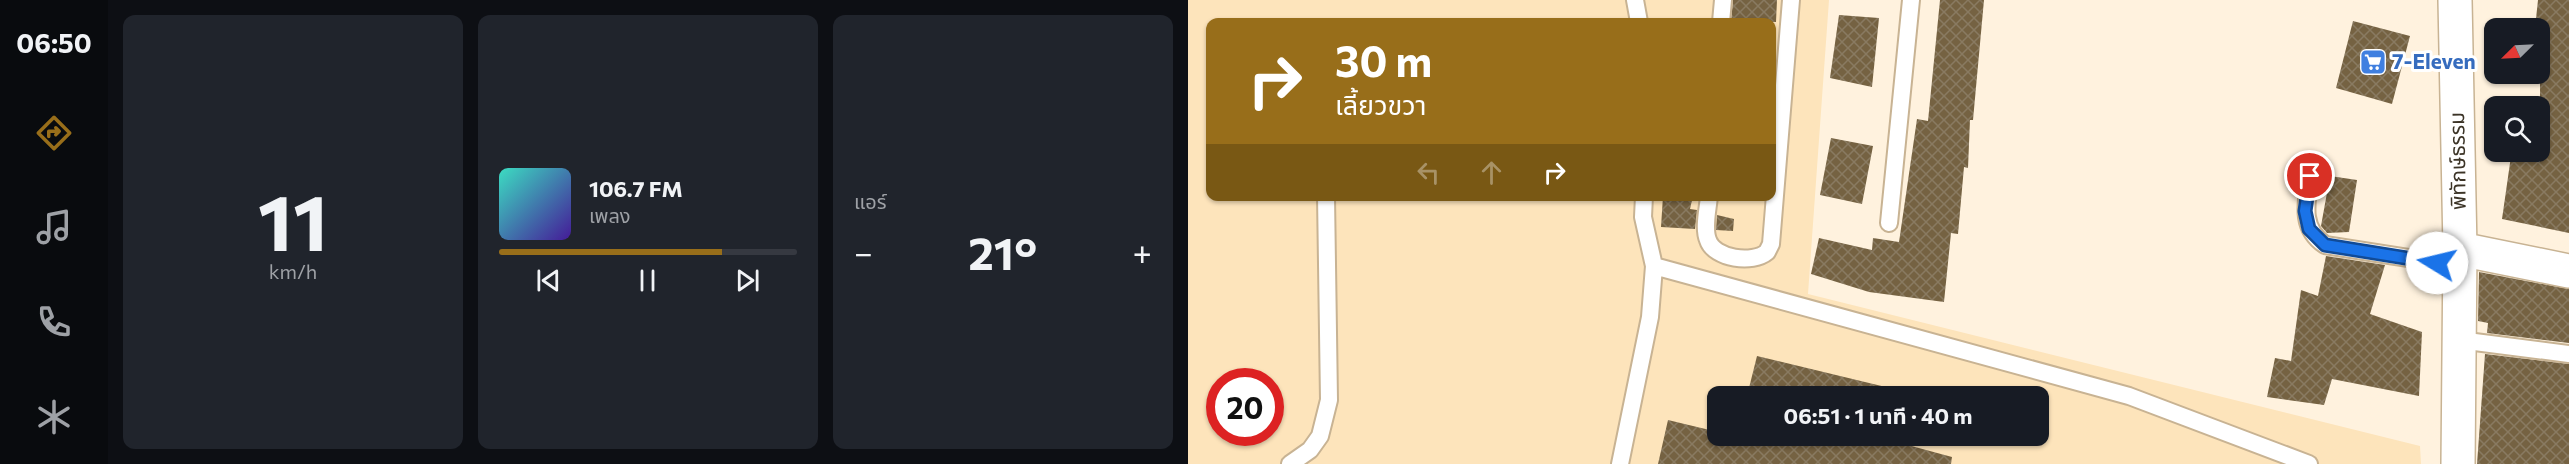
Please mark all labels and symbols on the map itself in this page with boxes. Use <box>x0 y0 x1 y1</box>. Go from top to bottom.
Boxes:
north arrow <box>2484 18 2550 84</box>
supermarket icon: 7-Eleven <box>2358 47 2388 77</box>
place label: 7-Eleven <box>2392 48 2476 73</box>
street label: พิทักษ์ธรรม <box>2443 112 2470 210</box>
pin <box>2284 150 2335 201</box>
position arrow <box>2405 231 2469 295</box>
speed limit sign: 20 <box>1206 368 1284 446</box>

